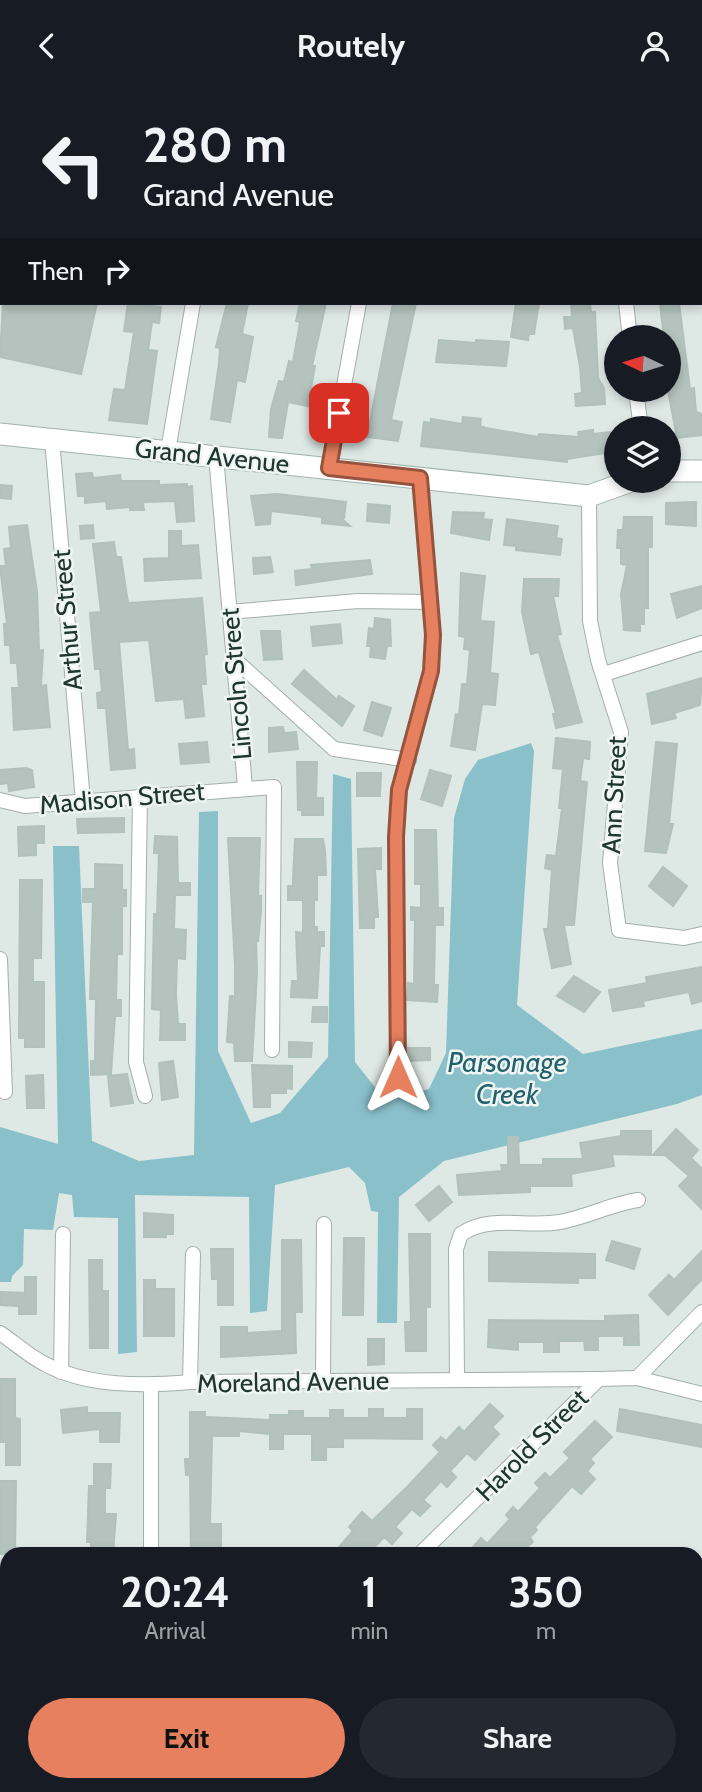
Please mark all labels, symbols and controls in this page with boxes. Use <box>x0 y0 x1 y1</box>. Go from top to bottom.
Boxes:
text: Routely <box>297 26 405 65</box>
icon: back <box>28 27 66 65</box>
icon: person <box>636 27 674 65</box>
text: 280 m <box>143 115 287 174</box>
icon: left <box>28 119 119 210</box>
text: Grand Avenue <box>143 175 334 214</box>
icon: right <box>98 252 136 290</box>
text: Then <box>28 255 84 287</box>
north arrow <box>604 325 681 403</box>
map controls <box>604 325 681 493</box>
pin <box>309 383 369 443</box>
icon: arrive <box>320 394 358 432</box>
button: layers <box>604 416 681 493</box>
street label: Grand Avenue <box>133 432 291 480</box>
street label: Arthur Street <box>45 548 89 692</box>
street label: Lincoln Street <box>213 606 259 761</box>
street label: Ann Street <box>595 735 633 855</box>
street label: Madison Street <box>38 775 206 821</box>
position arrow <box>361 1040 435 1114</box>
water label: Parsonage Creek <box>448 1045 567 1111</box>
street label: Moreland Avenue <box>197 1364 389 1400</box>
street label: Harold Street <box>469 1382 595 1508</box>
text: 20:24 <box>120 1566 230 1618</box>
text: 1 <box>362 1566 377 1618</box>
text: 350 <box>509 1566 584 1618</box>
text: Arrival <box>145 1617 206 1645</box>
text: min <box>350 1617 388 1645</box>
text: m <box>536 1617 556 1645</box>
button: Exit <box>28 1698 345 1778</box>
button: Share <box>359 1698 676 1778</box>

